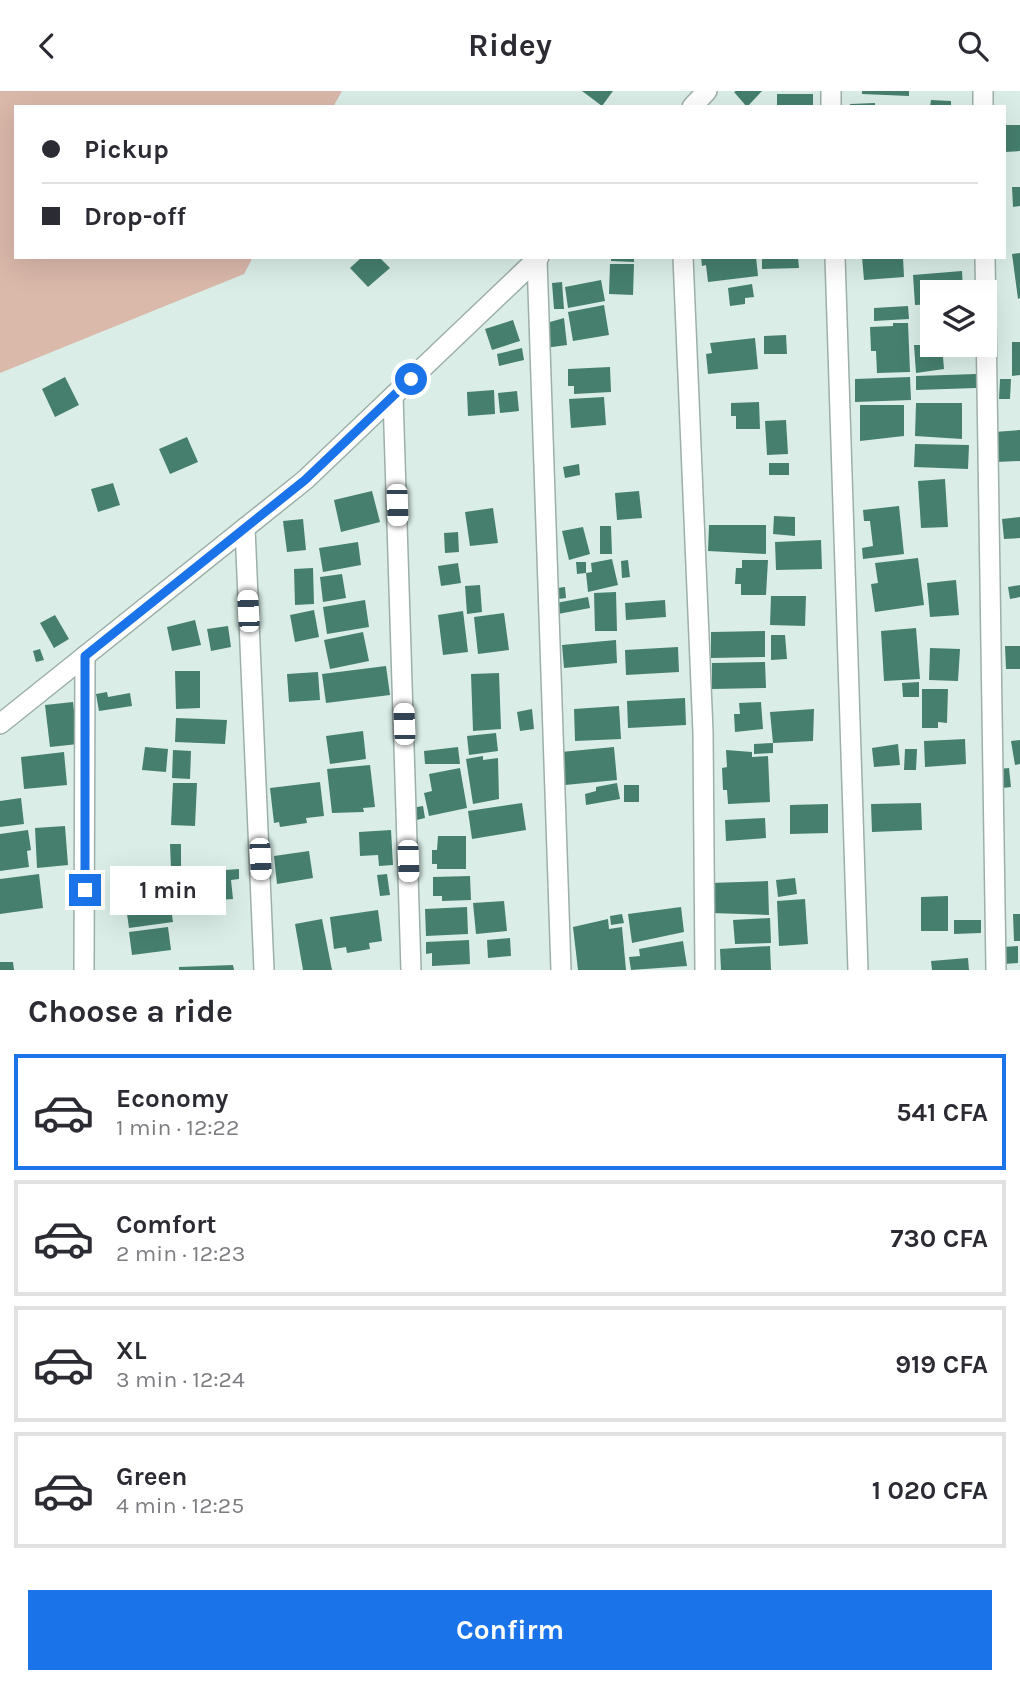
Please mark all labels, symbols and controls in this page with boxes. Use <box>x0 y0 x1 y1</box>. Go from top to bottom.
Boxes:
icon: back <box>28 27 66 65</box>
text: Ridey <box>468 27 552 64</box>
icon: search <box>954 27 992 65</box>
text: Pickup <box>84 134 169 165</box>
text: Drop-off <box>84 201 186 232</box>
map controls <box>920 280 997 357</box>
button: layers <box>920 280 997 357</box>
route start <box>395 363 427 395</box>
car <box>386 484 409 526</box>
car <box>237 589 260 633</box>
car <box>393 703 416 745</box>
car <box>249 837 272 881</box>
car <box>397 840 420 882</box>
callout: 1 min <box>110 865 225 915</box>
route end <box>69 874 101 906</box>
text: 1 min <box>139 877 197 904</box>
text: Choose a ride <box>28 993 233 1030</box>
icon: car <box>32 1081 95 1144</box>
text: Economy <box>116 1083 228 1114</box>
text: 541 CFA <box>896 1097 988 1128</box>
text: 1 min · 12:22 <box>116 1114 239 1141</box>
icon: car <box>32 1207 95 1270</box>
text: Comfort <box>116 1209 217 1240</box>
text: 730 CFA <box>891 1223 988 1254</box>
text: 2 min · 12:23 <box>116 1240 245 1267</box>
icon: car <box>32 1333 95 1396</box>
text: XL <box>116 1335 147 1366</box>
text: 919 CFA <box>895 1349 988 1380</box>
text: 3 min · 12:24 <box>116 1366 245 1393</box>
icon: car <box>32 1459 95 1522</box>
text: Green <box>116 1461 188 1492</box>
text: 1 020 CFA <box>872 1475 988 1506</box>
text: 4 min · 12:25 <box>116 1492 244 1519</box>
button: Confirm <box>28 1590 992 1670</box>

